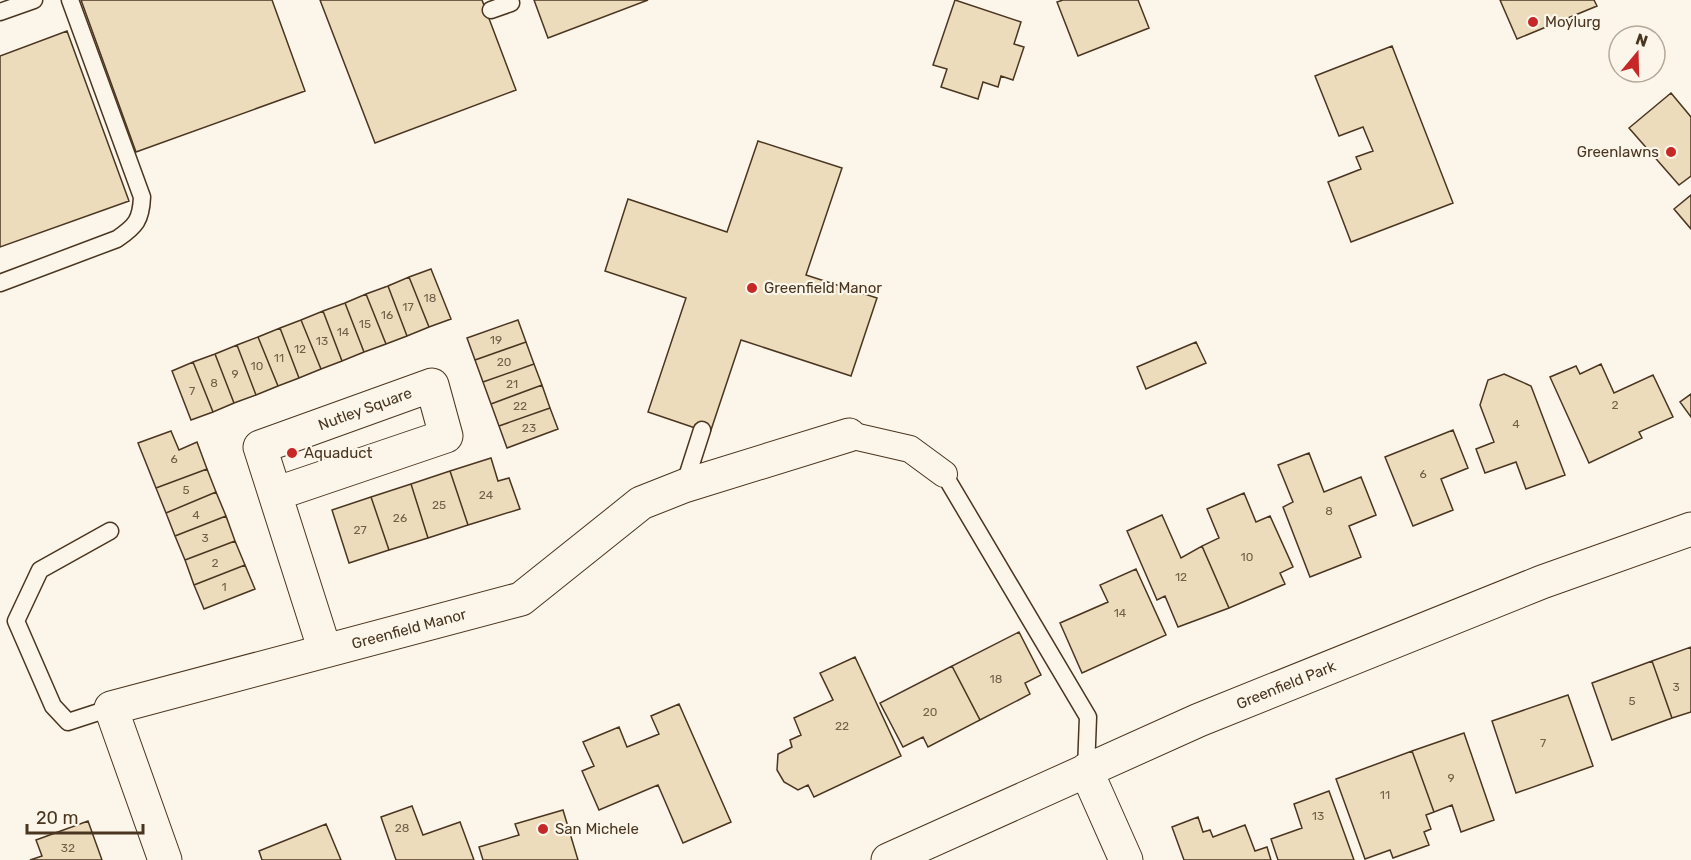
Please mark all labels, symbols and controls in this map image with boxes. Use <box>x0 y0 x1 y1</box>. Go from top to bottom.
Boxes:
place label: Moylurg <box>1545 13 1601 31</box>
marker: Moylurg <box>1526 15 1540 29</box>
north arrow <box>1607 24 1667 84</box>
text: N <box>1633 29 1650 51</box>
place label: Greenlawns <box>1577 143 1659 161</box>
marker: Greenlawns <box>1664 145 1678 159</box>
place label: Greenfield Manor <box>764 279 882 297</box>
marker: Greenfield Manor <box>745 281 759 295</box>
house number: 18 <box>424 291 436 305</box>
house number: 17 <box>402 300 414 314</box>
house number: 16 <box>381 308 393 322</box>
house number: 15 <box>359 317 371 331</box>
house number: 14 <box>337 325 350 339</box>
house number: 19 <box>490 333 502 347</box>
house number: 13 <box>316 334 328 348</box>
house number: 12 <box>294 342 306 356</box>
house number: 11 <box>274 351 284 365</box>
house number: 20 <box>497 355 511 369</box>
house number: 10 <box>251 359 263 373</box>
house number: 9 <box>231 367 239 381</box>
house number: 8 <box>210 376 218 390</box>
house number: 21 <box>506 377 518 391</box>
house number: 7 <box>189 384 195 398</box>
street label: Nutley Square <box>316 384 414 434</box>
house number: 2 <box>1611 398 1619 412</box>
house number: 22 <box>513 399 527 413</box>
house number: 4 <box>1512 417 1520 431</box>
house number: 23 <box>522 421 536 435</box>
place label: Aquaduct <box>304 444 372 462</box>
marker: Aquaduct <box>285 446 299 460</box>
house number: 6 <box>170 452 178 466</box>
house number: 6 <box>1419 467 1427 481</box>
house number: 5 <box>182 483 190 497</box>
house number: 24 <box>479 488 494 502</box>
house number: 25 <box>432 498 446 512</box>
house number: 8 <box>1325 504 1333 518</box>
house number: 4 <box>192 508 200 522</box>
house number: 26 <box>393 511 407 525</box>
house number: 27 <box>353 523 367 537</box>
house number: 3 <box>201 531 209 545</box>
house number: 10 <box>1241 550 1253 564</box>
house number: 2 <box>211 556 219 570</box>
house number: 12 <box>1175 570 1187 584</box>
house number: 1 <box>221 580 227 594</box>
street label: Greenfield Manor <box>350 605 469 653</box>
house number: 14 <box>1114 606 1127 620</box>
street label: Greenfield Park <box>1234 657 1339 713</box>
house number: 18 <box>990 672 1002 686</box>
house number: 3 <box>1672 680 1680 694</box>
house number: 5 <box>1628 694 1636 708</box>
house number: 20 <box>923 705 937 719</box>
house number: 22 <box>835 719 849 733</box>
house number: 7 <box>1540 736 1546 750</box>
house number: 9 <box>1447 771 1455 785</box>
house number: 11 <box>1380 788 1390 802</box>
scale bar <box>27 797 142 835</box>
text: 20 m <box>36 807 78 829</box>
house number: 13 <box>1312 809 1324 823</box>
place label: San Michele <box>555 820 639 838</box>
house number: 28 <box>395 821 409 835</box>
marker: San Michele <box>536 822 550 836</box>
house number: 32 <box>61 841 75 855</box>

